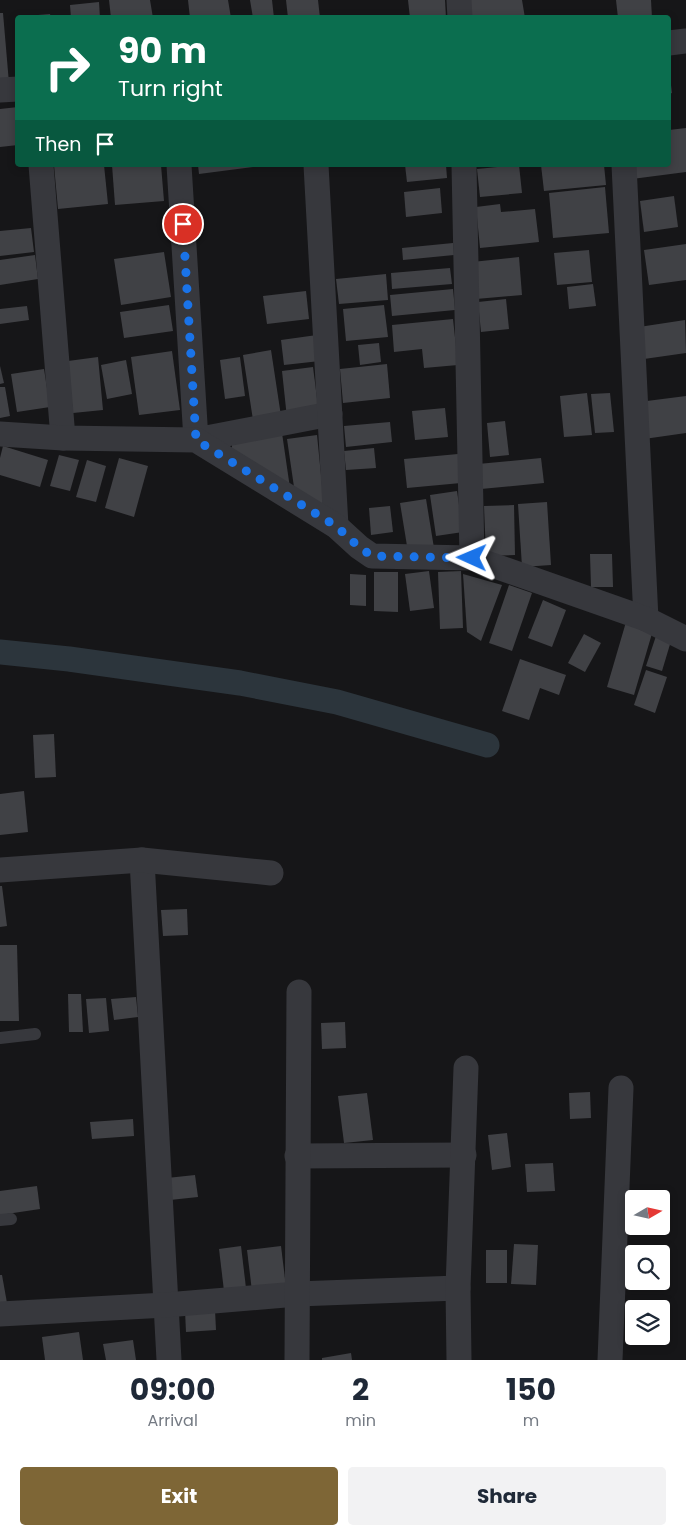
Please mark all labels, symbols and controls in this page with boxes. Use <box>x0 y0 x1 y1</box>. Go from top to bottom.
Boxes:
text: 90 m <box>118 26 207 75</box>
icon: right <box>35 35 100 100</box>
text: Turn right <box>118 73 223 104</box>
icon: arrive <box>91 130 119 158</box>
text: Then <box>35 131 81 158</box>
pin <box>162 203 204 245</box>
icon: arrive <box>169 210 197 238</box>
position arrow <box>445 531 497 583</box>
north arrow <box>625 1190 670 1235</box>
map controls <box>625 1190 670 1345</box>
button: search <box>625 1245 670 1290</box>
button: layers <box>625 1300 670 1345</box>
text: 09:00 <box>130 1368 215 1411</box>
text: 2 <box>352 1368 369 1411</box>
text: 150 <box>506 1368 556 1411</box>
text: Arrival <box>147 1409 198 1432</box>
text: min <box>345 1409 376 1432</box>
text: m <box>523 1409 539 1432</box>
button: Exit <box>20 1467 338 1525</box>
button: Share <box>348 1467 666 1525</box>

